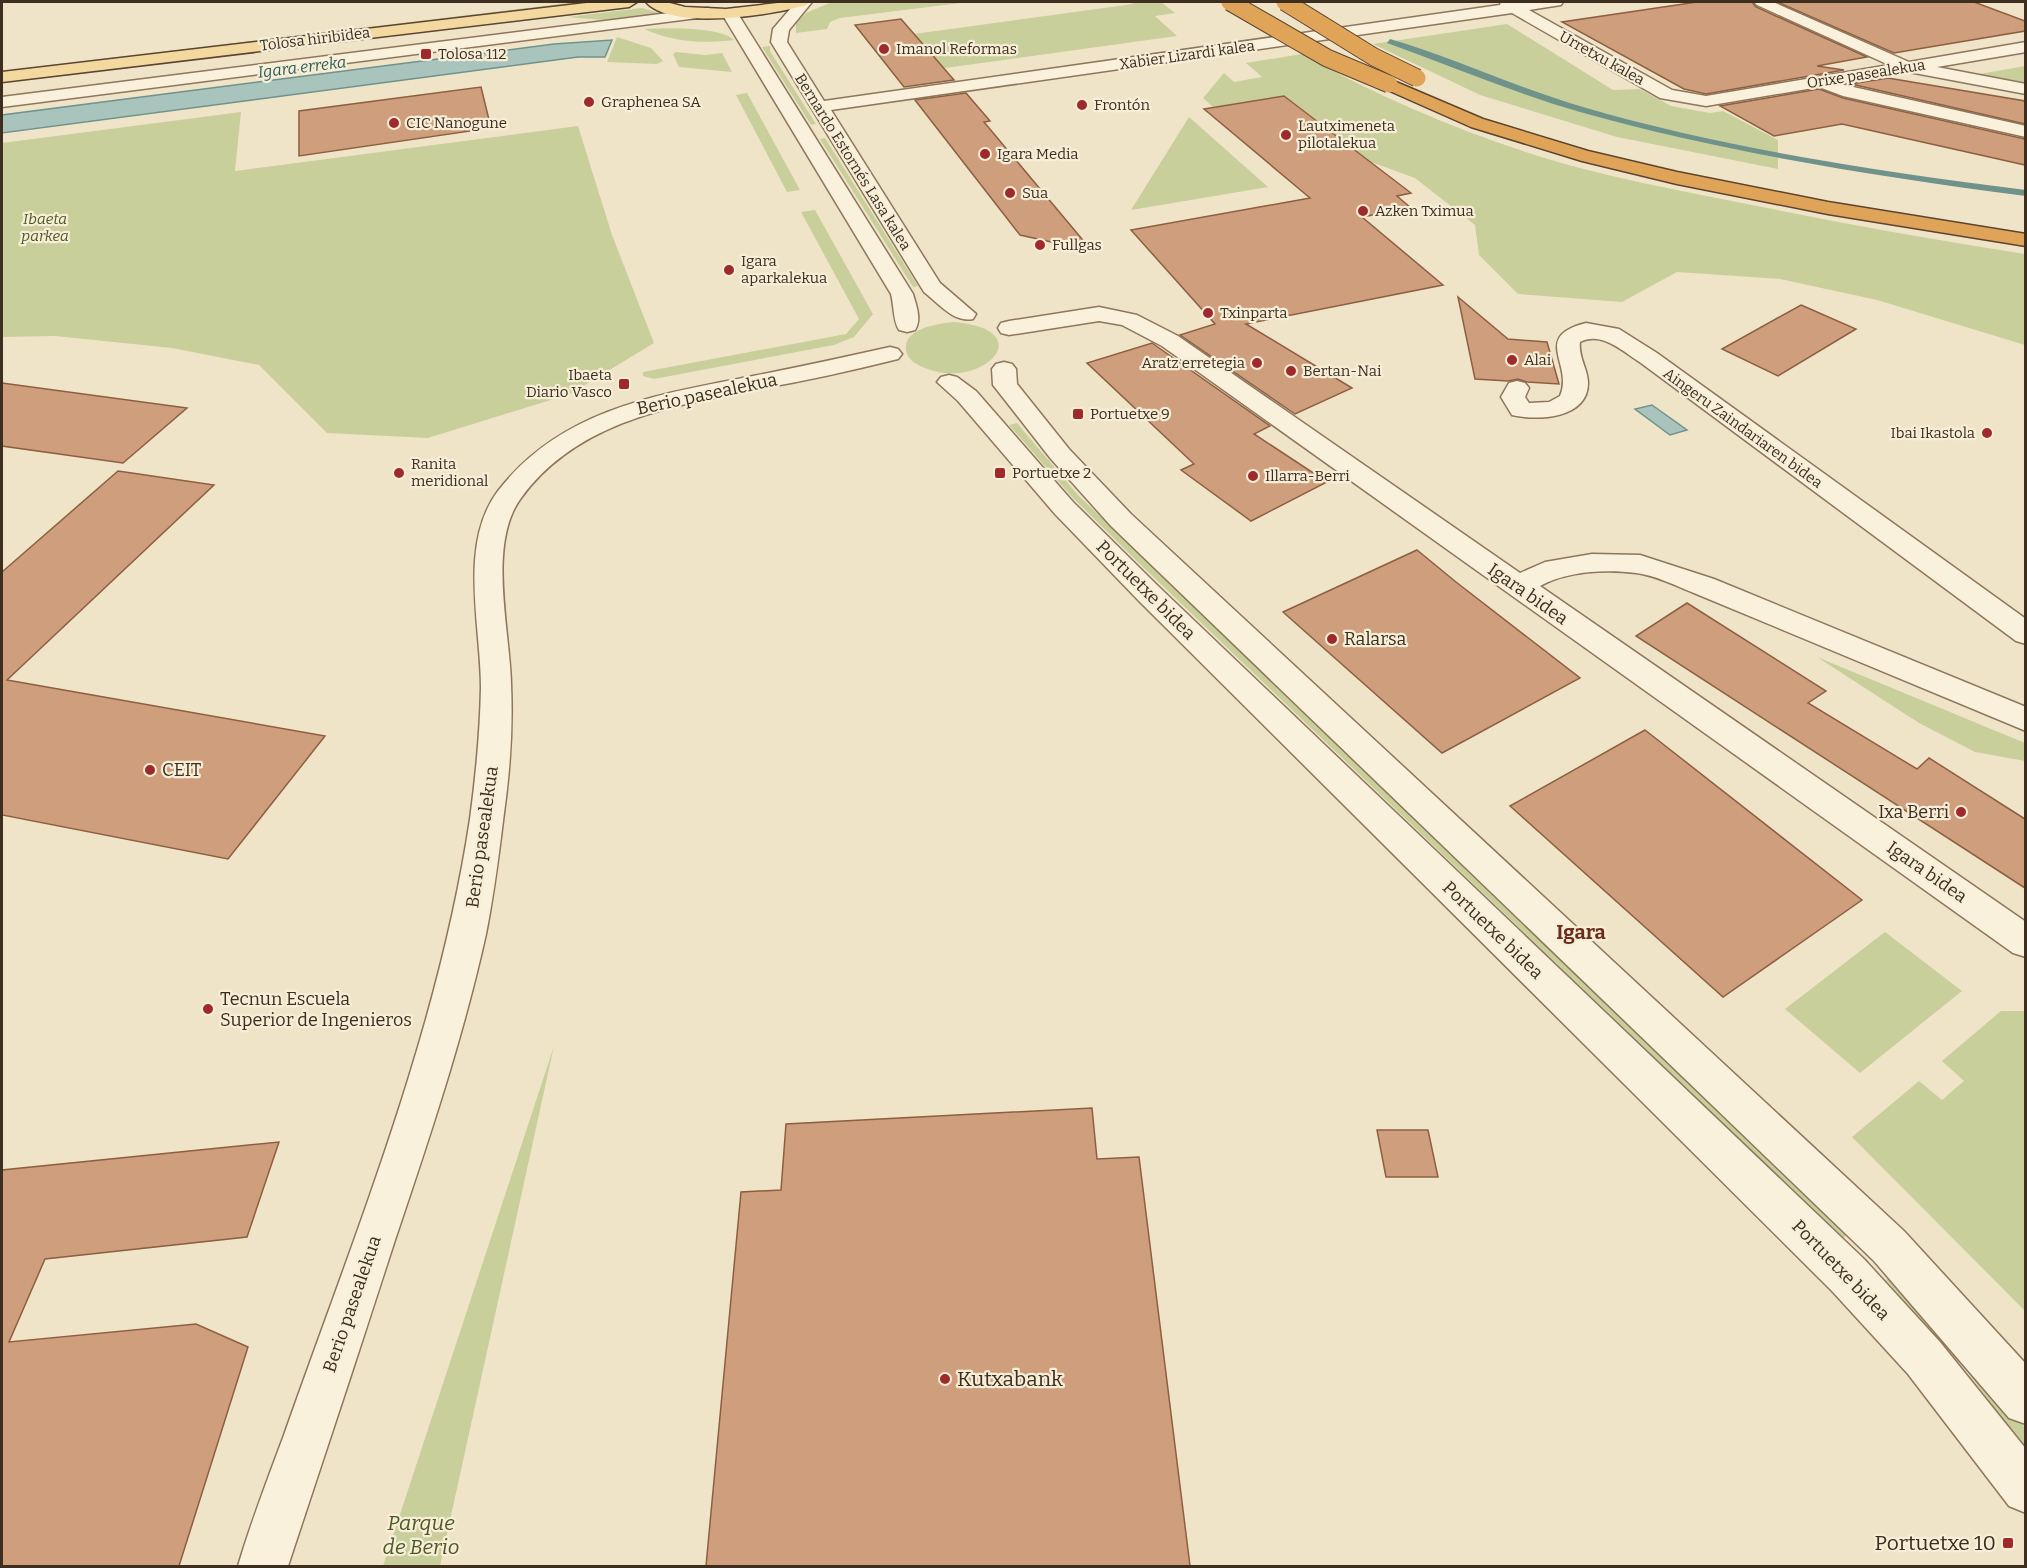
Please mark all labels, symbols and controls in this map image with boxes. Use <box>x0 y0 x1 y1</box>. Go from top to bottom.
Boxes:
street label: Tolosa hiribidea <box>259 23 371 55</box>
street label: Urretxu kalea <box>1556 27 1648 89</box>
street label: Xabier Lizardi kalea <box>1118 37 1256 73</box>
place label: Imanol Reformas <box>896 40 1017 58</box>
marker: Imanol Reformas <box>877 42 891 56</box>
place label: Tolosa 112 <box>438 45 506 63</box>
marker: Tolosa 112 <box>419 47 433 61</box>
water label: Igara erreka <box>257 52 347 82</box>
street label: Orixe pasealekua <box>1806 56 1926 92</box>
street label: Bernardo Estornés Lasa kalea <box>791 70 915 254</box>
place label: Graphenea SA <box>601 93 701 111</box>
marker: Graphenea SA <box>582 95 596 109</box>
place label: Frontón <box>1094 96 1150 114</box>
marker: Frontón <box>1075 98 1089 112</box>
place label: CIC Nanogune <box>406 114 507 132</box>
marker: CIC Nanogune <box>387 116 401 130</box>
place label: Lautximeneta pilotalekua <box>1298 117 1395 152</box>
marker: Lautximeneta pilotalekua <box>1279 128 1293 142</box>
place label: Igara Media <box>997 145 1079 163</box>
marker: Igara Media <box>978 147 992 161</box>
place label: Sua <box>1022 184 1048 202</box>
marker: Sua <box>1003 186 1017 200</box>
place label: Azken Tximua <box>1375 202 1474 220</box>
marker: Azken Tximua <box>1356 204 1370 218</box>
park label: Ibaeta parkea <box>20 210 69 245</box>
place label: Fullgas <box>1052 236 1102 254</box>
marker: Fullgas <box>1033 238 1047 252</box>
place label: Igara aparkalekua <box>741 252 827 287</box>
marker: Igara aparkalekua <box>722 263 736 277</box>
place label: Txinparta <box>1220 304 1288 322</box>
marker: Txinparta <box>1201 306 1215 320</box>
place label: Alai <box>1524 351 1552 369</box>
marker: Alai <box>1505 353 1519 367</box>
place label: Aratz erretegia <box>1141 354 1245 372</box>
marker: Aratz erretegia <box>1250 356 1264 370</box>
place label: Bertan-Nai <box>1303 362 1382 380</box>
marker: Bertan-Nai <box>1284 364 1298 378</box>
street label: Aingeru Zaindariaren bidea <box>1660 364 1826 492</box>
place label: Ibaeta Diario Vasco <box>526 366 612 401</box>
street label: Berio pasealekua <box>635 368 779 420</box>
marker: Ibaeta Diario Vasco <box>617 377 631 391</box>
place label: Portuetxe 9 <box>1090 405 1170 423</box>
marker: Portuetxe 9 <box>1071 407 1085 421</box>
place label: Ibai Ikastola <box>1890 424 1975 442</box>
marker: Ibai Ikastola <box>1980 426 1994 440</box>
place label: Ranita meridional <box>411 455 488 490</box>
place label: Portuetxe 2 <box>1012 464 1091 482</box>
marker: Ranita meridional <box>392 466 406 480</box>
marker: Portuetxe 2 <box>993 466 1007 480</box>
place label: Illarra-Berri <box>1265 467 1350 485</box>
marker: Illarra-Berri <box>1246 469 1260 483</box>
street label: Portuetxe bidea <box>1092 536 1200 644</box>
street label: Igara bidea <box>1484 558 1572 630</box>
place label: Ralarsa <box>1344 628 1406 650</box>
marker: Ralarsa <box>1325 632 1339 646</box>
place label: CEIT <box>162 759 202 781</box>
marker: CEIT <box>143 763 157 777</box>
street label: Berio pasealekua <box>461 764 503 909</box>
place label: Ixa Berri <box>1878 801 1949 823</box>
marker: Ixa Berri <box>1954 805 1968 819</box>
street label: Igara bidea <box>1883 836 1971 908</box>
street label: Portuetxe bidea <box>1438 876 1548 984</box>
district label: Igara <box>1556 920 1606 944</box>
place label: Tecnun Escuela Superior de Ingenieros <box>220 988 412 1031</box>
marker: Tecnun Escuela Superior de Ingenieros <box>201 1002 215 1016</box>
street label: Portuetxe bidea <box>1787 1215 1895 1325</box>
street label: Berio pasealekua <box>318 1233 386 1375</box>
place label: Kutxabank <box>957 1366 1063 1392</box>
marker: Kutxabank <box>938 1372 952 1386</box>
park label: Parque de Berio <box>383 1510 459 1560</box>
place label: Portuetxe 10 <box>1874 1530 1996 1556</box>
marker: Portuetxe 10 <box>2001 1536 2015 1550</box>

